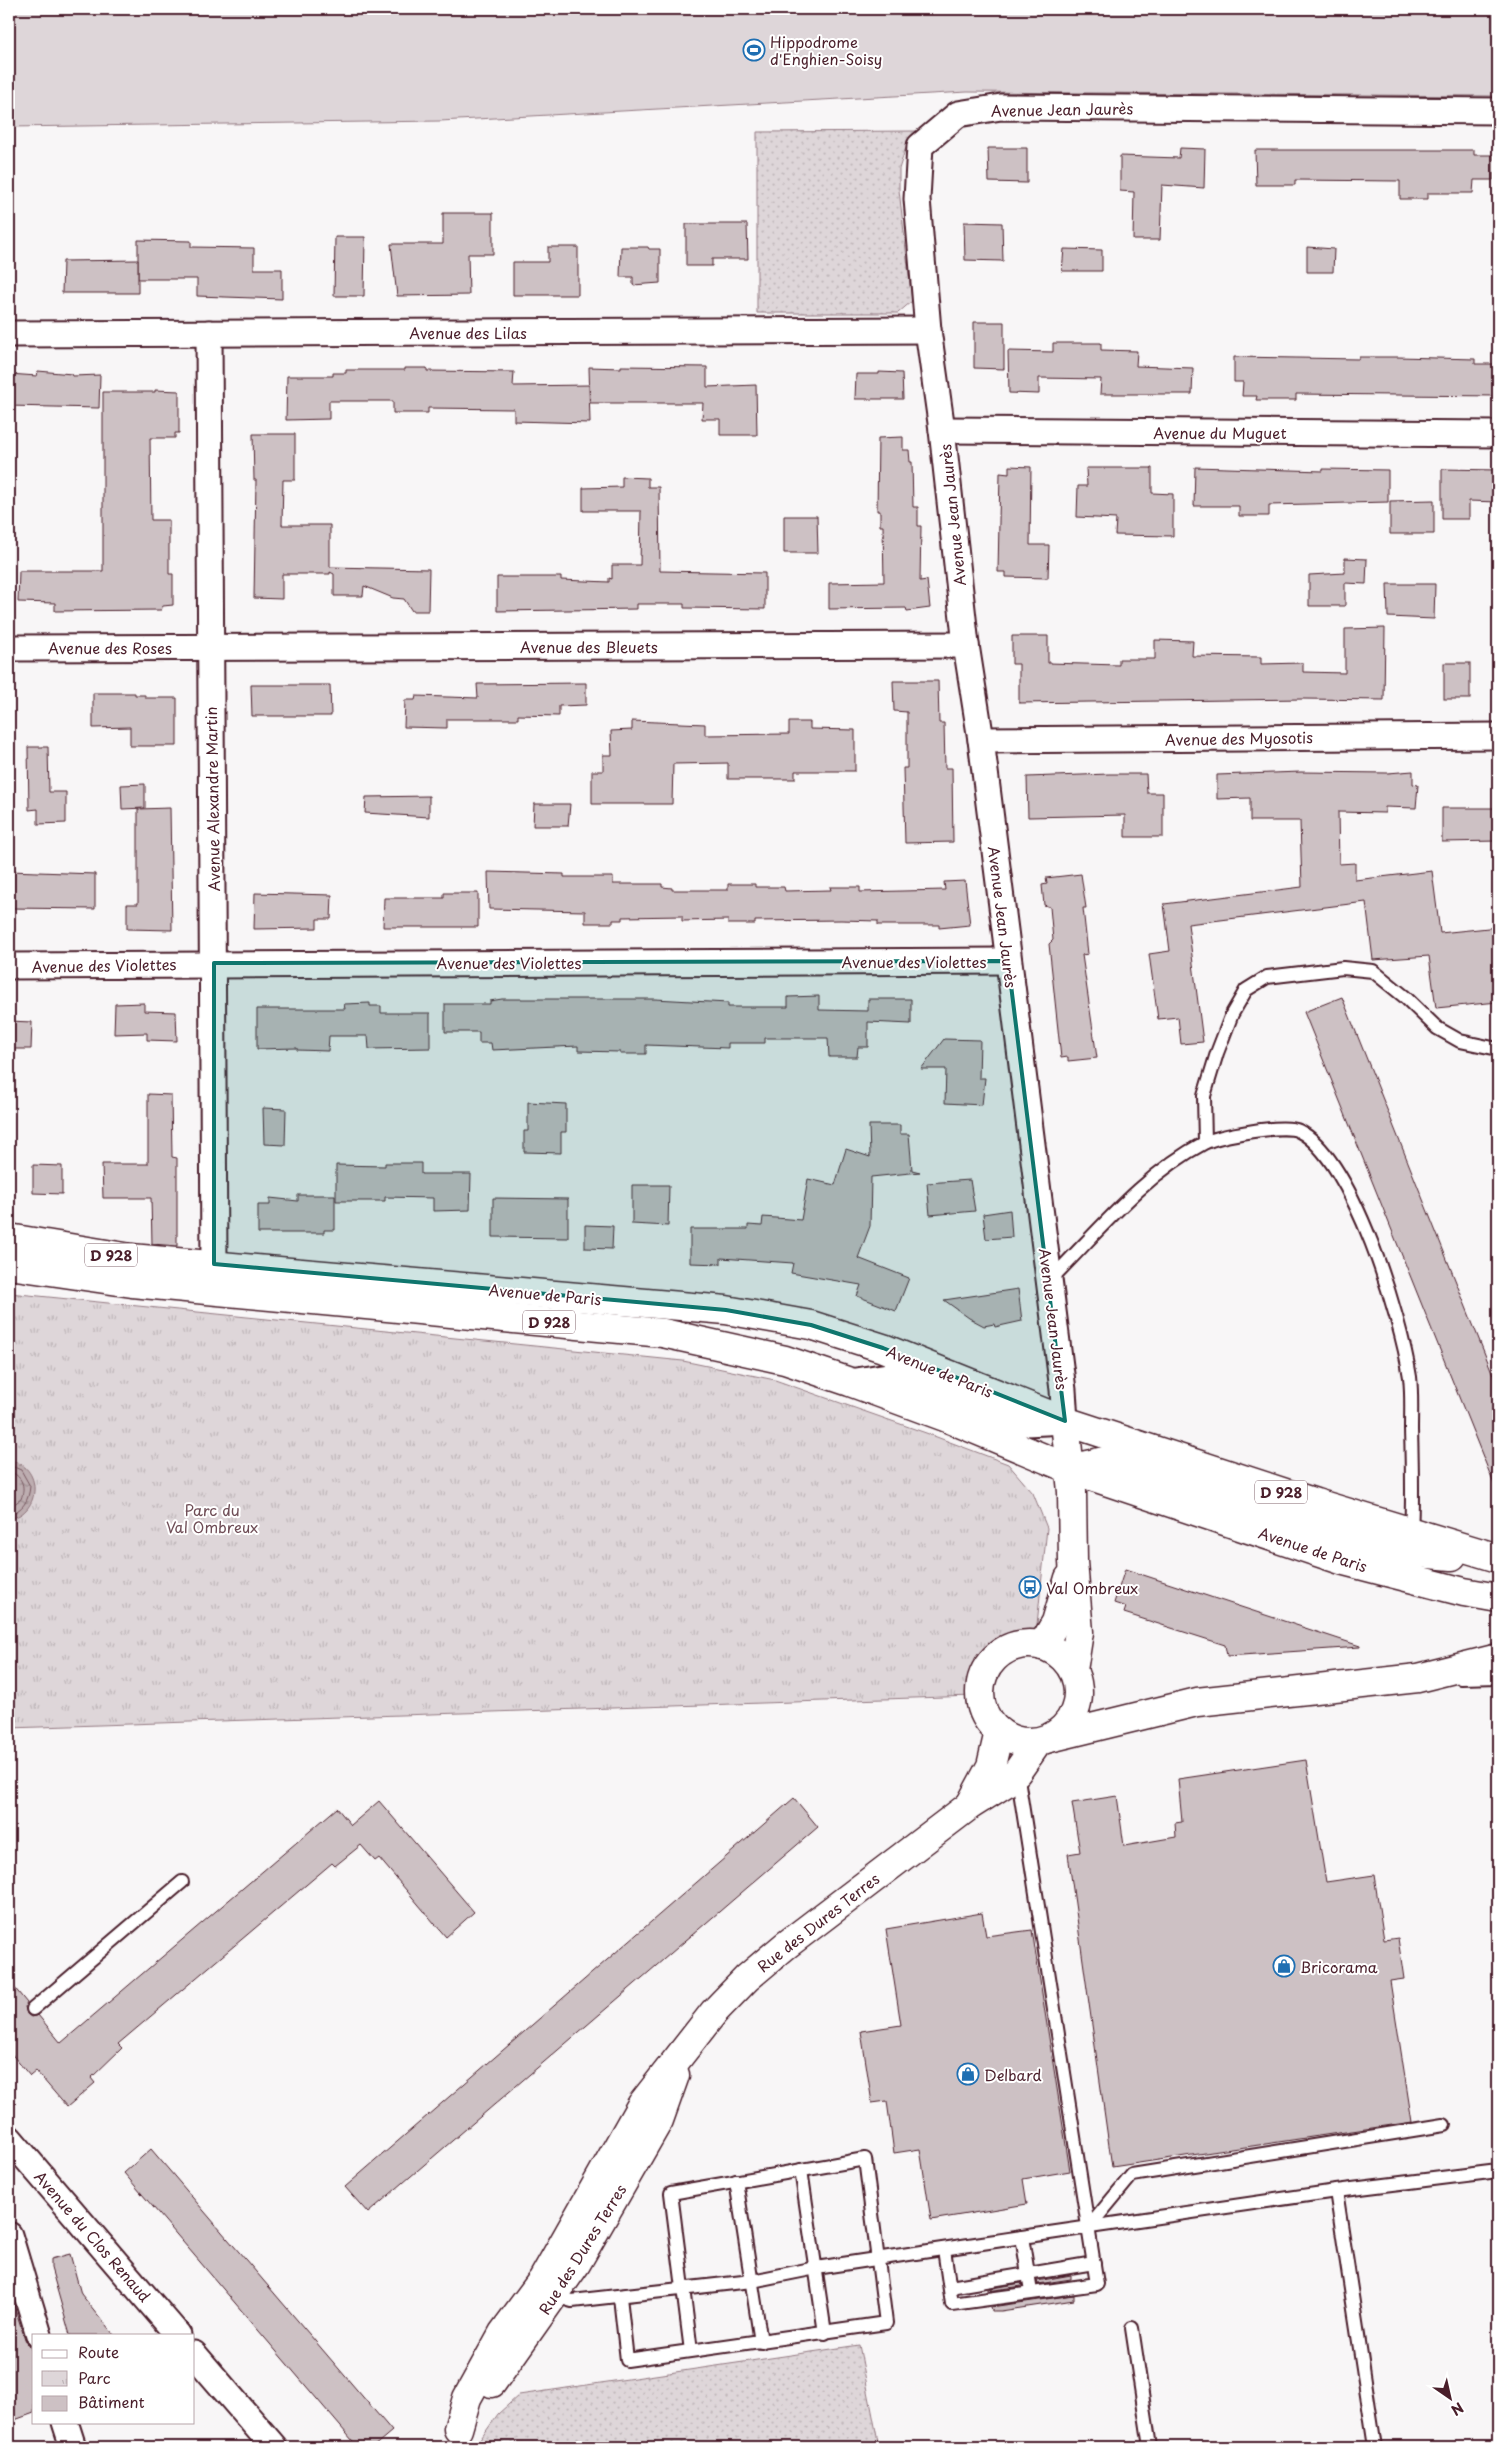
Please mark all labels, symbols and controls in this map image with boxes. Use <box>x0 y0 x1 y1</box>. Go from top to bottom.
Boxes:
place label: Hippodrome d'Enghien-Soisy <box>770 30 882 70</box>
sports icon: Hippodrome d'Enghien-Soisy <box>742 38 766 62</box>
street label: Avenue Jean Jaurès <box>991 96 1134 122</box>
street label: Avenue des Lilas <box>409 321 527 344</box>
street label: Avenue du Muguet <box>1153 421 1287 444</box>
street label: Avenue Jean Jaurès <box>933 443 971 587</box>
street label: Avenue des Bleuets <box>520 635 658 658</box>
street label: Avenue des Roses <box>48 636 172 659</box>
street label: Avenue Alexandre Martin <box>199 706 225 892</box>
street label: Avenue des Myosotis <box>1165 725 1313 751</box>
street label: Avenue Jean Jaurès <box>983 845 1023 989</box>
street label: Avenue des Violettes <box>842 950 987 973</box>
street label: Avenue des Violettes <box>437 951 582 974</box>
street label: Avenue des Violettes <box>31 952 177 978</box>
road number: D 928 <box>85 1244 137 1266</box>
street label: Avenue Jean Jaurès <box>1034 1247 1074 1391</box>
street label: Avenue de Paris <box>488 1278 602 1310</box>
road number: D 928 <box>523 1310 575 1334</box>
street label: Avenue de Paris <box>883 1339 997 1403</box>
road number: D 928 <box>1255 1480 1307 1504</box>
park label: Parc du Val Ombreux <box>166 1498 258 1538</box>
street label: Avenue de Paris <box>1256 1521 1370 1577</box>
bus stop icon: Val Ombreux <box>1018 1575 1042 1599</box>
place label: Val Ombreux <box>1046 1576 1138 1599</box>
street label: Rue des Dures Terres <box>752 1867 884 1977</box>
shop icon: Bricorama <box>1272 1954 1296 1978</box>
place label: Bricorama <box>1300 1955 1378 1978</box>
shop icon: Delbard <box>956 2062 980 2086</box>
place label: Delbard <box>984 2063 1042 2086</box>
street label: Avenue du Clos Renaud <box>30 2165 156 2307</box>
street label: Rue des Dures Terres <box>533 2179 631 2319</box>
legend <box>32 2334 195 2424</box>
text: Route <box>78 2340 119 2363</box>
text: Parc <box>78 2366 111 2389</box>
north arrow <box>1424 2374 1474 2424</box>
text: Bâtiment <box>78 2390 145 2413</box>
text: N <box>1447 2397 1468 2421</box>

